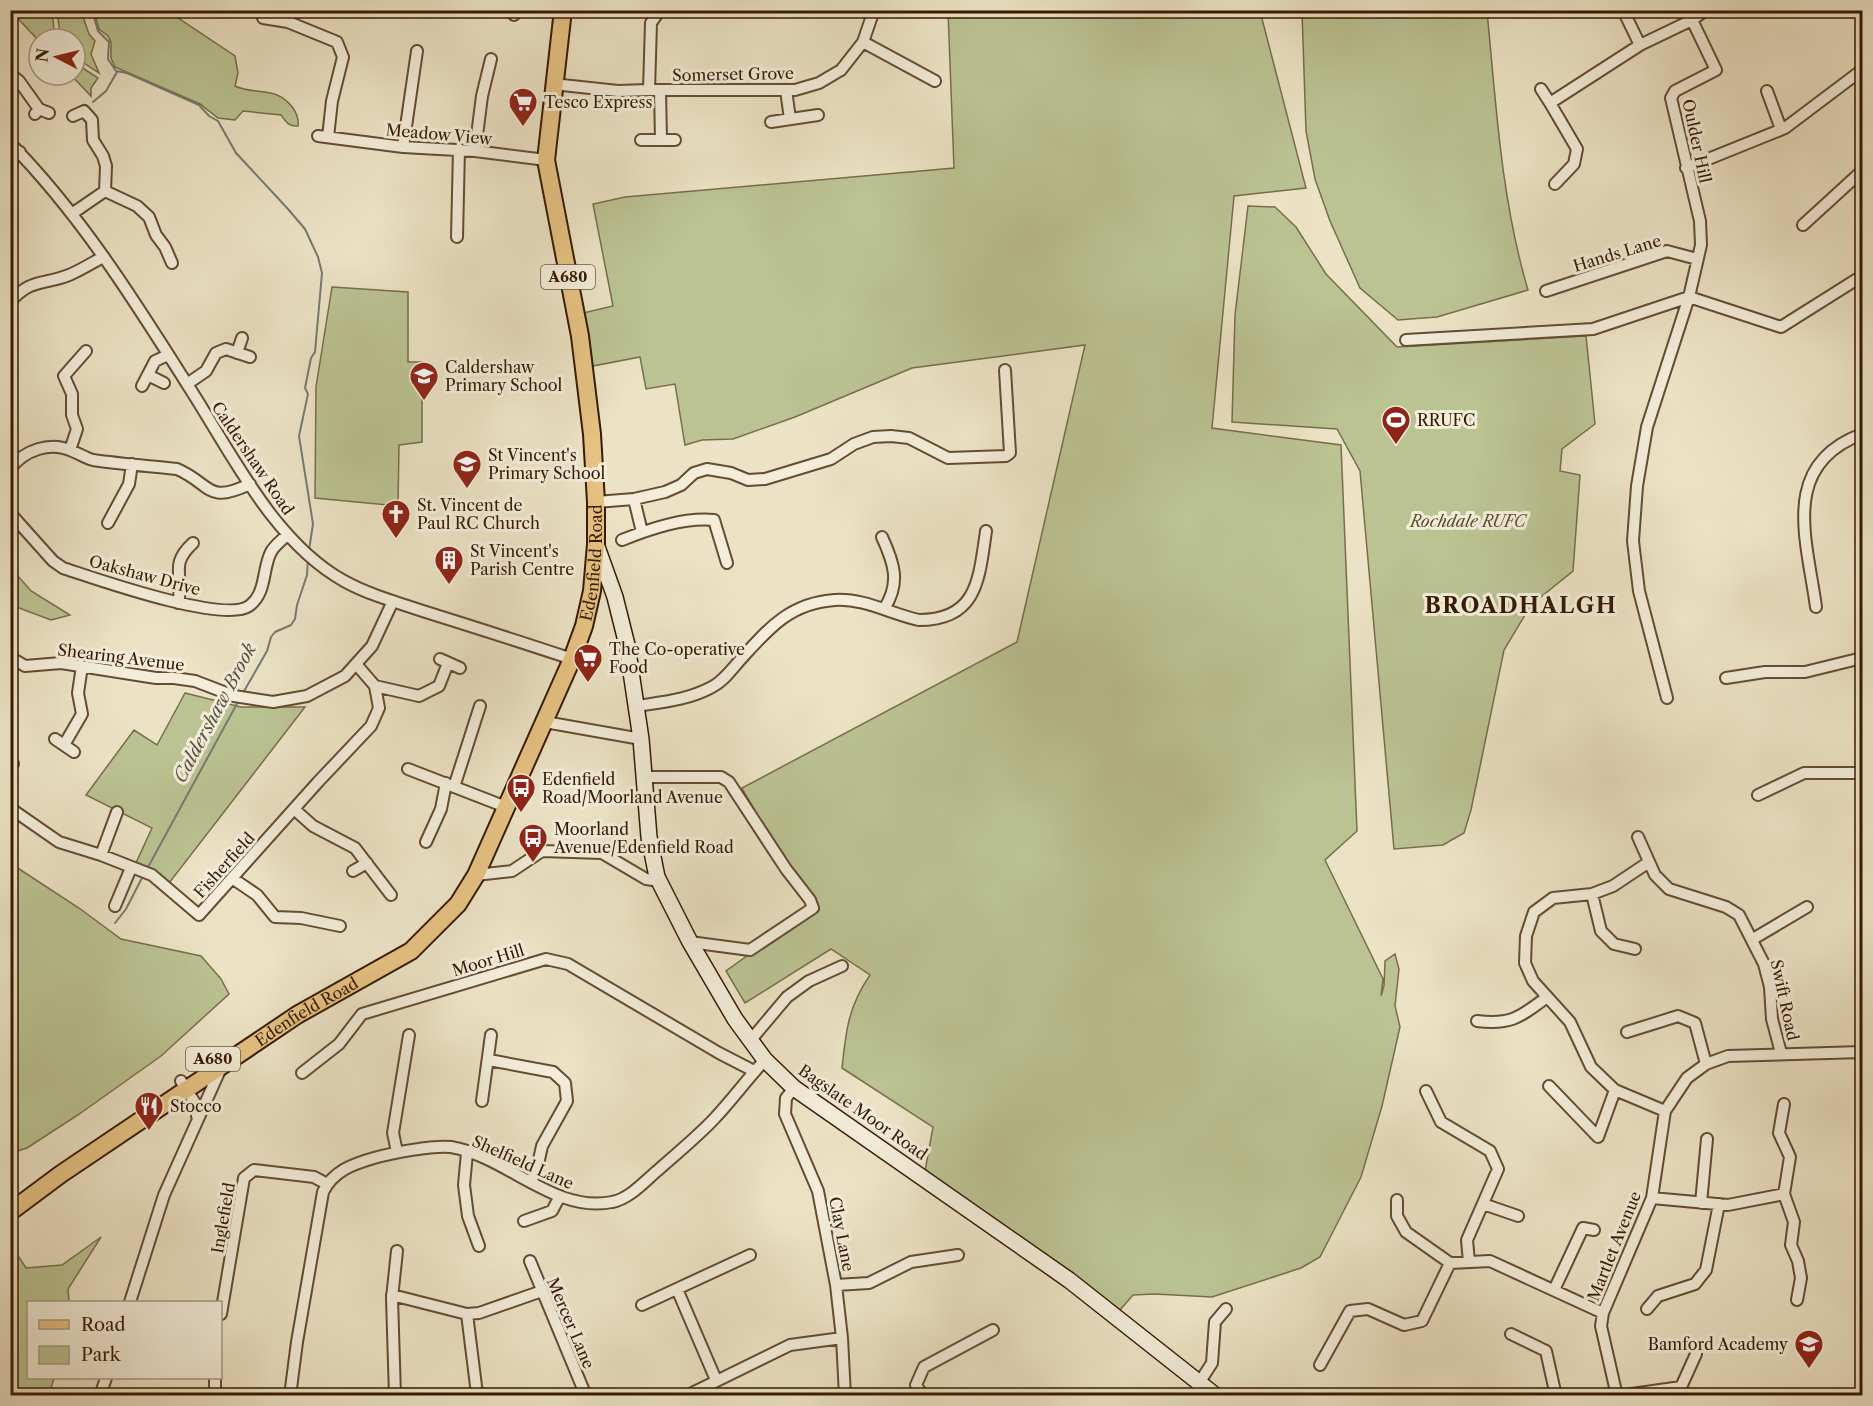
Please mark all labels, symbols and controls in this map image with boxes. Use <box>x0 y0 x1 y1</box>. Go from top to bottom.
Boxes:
north arrow <box>27 27 87 87</box>
text: N <box>31 47 53 63</box>
street label: Somerset Grove <box>672 63 794 85</box>
supermarket icon: Tesco Express <box>507 86 539 128</box>
place label: Tesco Express <box>544 92 653 112</box>
street label: Oulder Hill <box>1678 97 1716 185</box>
street label: Meadow View <box>385 119 494 149</box>
street label: Hands Lane <box>1571 230 1663 276</box>
road number: A680 <box>541 265 595 289</box>
place label: Caldershaw Primary School <box>445 357 563 395</box>
school or university icon: Caldershaw Primary School <box>408 360 440 402</box>
street label: Caldershaw Road <box>208 397 298 519</box>
sports icon: RRUFC <box>1380 404 1412 446</box>
place label: RRUFC <box>1417 410 1475 430</box>
place label: St Vincent's Primary School <box>488 445 606 483</box>
school or university icon: St Vincent's Primary School <box>451 448 483 490</box>
place label: St. Vincent de Paul RC Church <box>417 495 540 533</box>
church icon: St. Vincent de Paul RC Church <box>380 498 412 540</box>
street label: Edenfield Road <box>575 504 606 623</box>
park label: Rochdale RUFC <box>1408 511 1528 531</box>
place label: St Vincent's Parish Centre <box>470 541 574 579</box>
building icon: St Vincent's Parish Centre <box>433 544 465 586</box>
street label: Oakshaw Drive <box>87 551 203 599</box>
district label: BROADHALGH <box>1425 592 1617 619</box>
street label: Shearing Avenue <box>56 639 186 675</box>
water label: Caldershaw Brook <box>169 639 261 786</box>
place label: The Co-operative Food <box>609 639 745 677</box>
supermarket icon: The Co-operative Food <box>572 642 604 684</box>
place label: Edenfield Road/Moorland Avenue <box>542 769 723 807</box>
bus stop icon: Edenfield Road/Moorland Avenue <box>505 772 537 814</box>
place label: Moorland Avenue/Edenfield Road <box>553 819 734 857</box>
bus stop icon: Moorland Avenue/Edenfield Road <box>517 822 549 864</box>
street label: Fisherfield <box>189 828 259 902</box>
street label: Moor Hill <box>450 940 527 980</box>
street label: Swift Road <box>1767 958 1803 1043</box>
street label: Edenfield Road <box>251 973 362 1051</box>
road number: A680 <box>186 1047 240 1071</box>
street label: Bagslate Moor Road <box>795 1060 932 1164</box>
restaurant icon: Stocco <box>133 1090 165 1132</box>
place label: Stocco <box>170 1096 222 1116</box>
street label: Shelfield Lane <box>469 1131 577 1193</box>
street label: Inglefield <box>207 1181 239 1255</box>
street label: Martlet Avenue <box>1583 1188 1645 1304</box>
street label: Clay Lane <box>825 1195 859 1273</box>
street label: Mercer Lane <box>543 1274 599 1372</box>
legend <box>27 1301 222 1379</box>
text: Road <box>81 1314 126 1336</box>
school or university icon: Bamford Academy <box>1793 1328 1825 1370</box>
place label: Bamford Academy <box>1648 1334 1789 1354</box>
text: Park <box>81 1344 122 1366</box>

